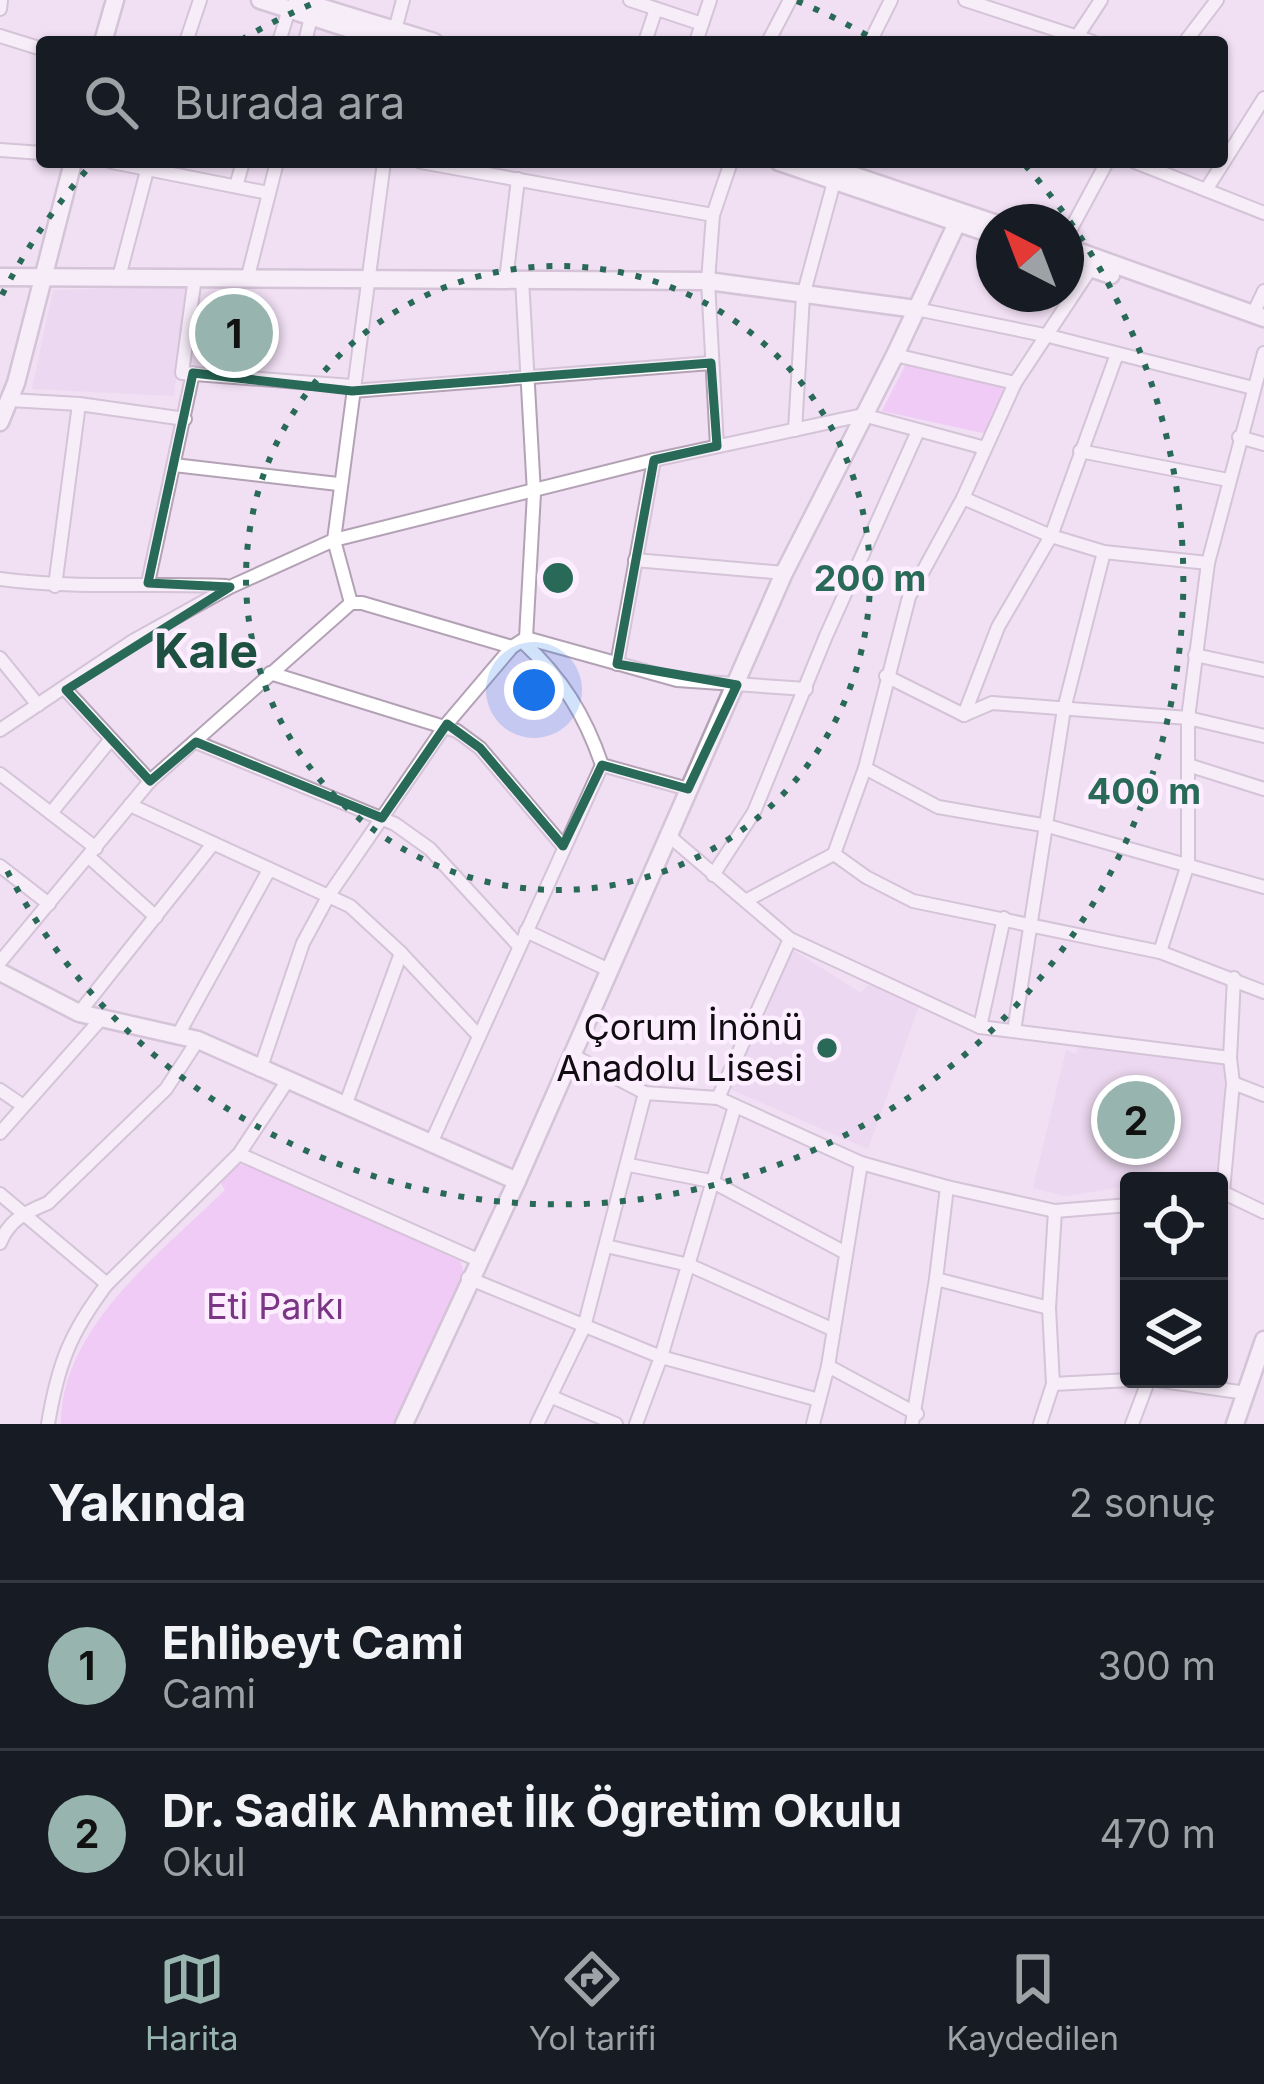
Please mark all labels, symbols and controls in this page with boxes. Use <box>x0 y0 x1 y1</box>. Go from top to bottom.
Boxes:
search box <box>36 36 1228 168</box>
icon: search <box>78 69 144 135</box>
text: Burada ara <box>174 75 405 130</box>
north arrow <box>976 204 1084 312</box>
pin: 1 <box>195 288 273 378</box>
text: 200 m <box>814 556 926 600</box>
centre of rings <box>537 557 579 599</box>
district label: Kale <box>154 621 258 680</box>
your location <box>504 660 564 720</box>
text: 400 m <box>1087 769 1201 813</box>
place label: Çorum İnönü Anadolu Lisesi <box>556 1005 803 1090</box>
marker: Çorum İnönü Anadolu Lisesi <box>814 1035 840 1061</box>
pin: 2 <box>1097 1075 1175 1165</box>
map controls <box>1120 1172 1228 1388</box>
button: locate <box>1120 1172 1228 1280</box>
button: layers <box>1120 1280 1228 1388</box>
park label: Eti Parkı <box>206 1284 344 1328</box>
text: Yakında <box>48 1472 247 1533</box>
text: 2 sonuç <box>1069 1479 1216 1526</box>
text: Ehlibeyt Cami <box>162 1615 464 1670</box>
text: 1 <box>79 1642 95 1689</box>
text: 300 m <box>1098 1642 1216 1689</box>
text: Cami <box>162 1670 256 1717</box>
text: Dr. Sadik Ahmet İlk Ögretim Okulu <box>162 1783 902 1838</box>
text: 2 <box>75 1810 99 1857</box>
text: 470 m <box>1100 1810 1216 1857</box>
text: Okul <box>162 1838 246 1885</box>
tab: Harita <box>145 1946 239 2058</box>
tab: Yol tarifi <box>529 1946 656 2058</box>
tab: Kaydedilen <box>946 1946 1119 2058</box>

